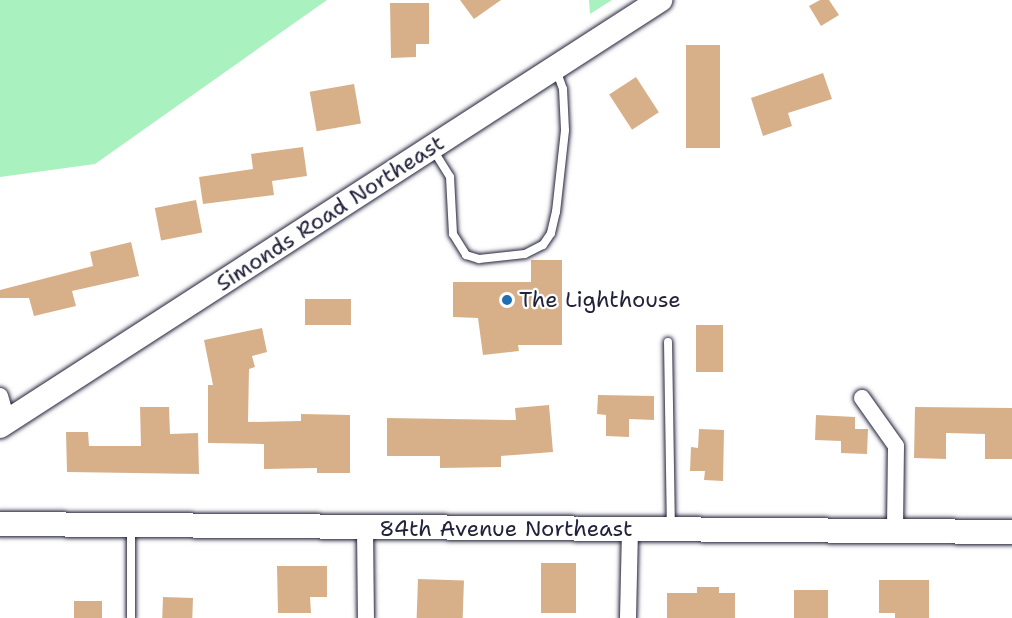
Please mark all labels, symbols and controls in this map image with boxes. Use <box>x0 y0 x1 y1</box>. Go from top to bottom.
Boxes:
street label: Simonds Road Northeast <box>211 129 449 297</box>
place label: The Lighthouse <box>519 287 681 313</box>
marker: The Lighthouse <box>500 293 514 307</box>
street label: 84th Avenue Northeast <box>379 516 633 542</box>

